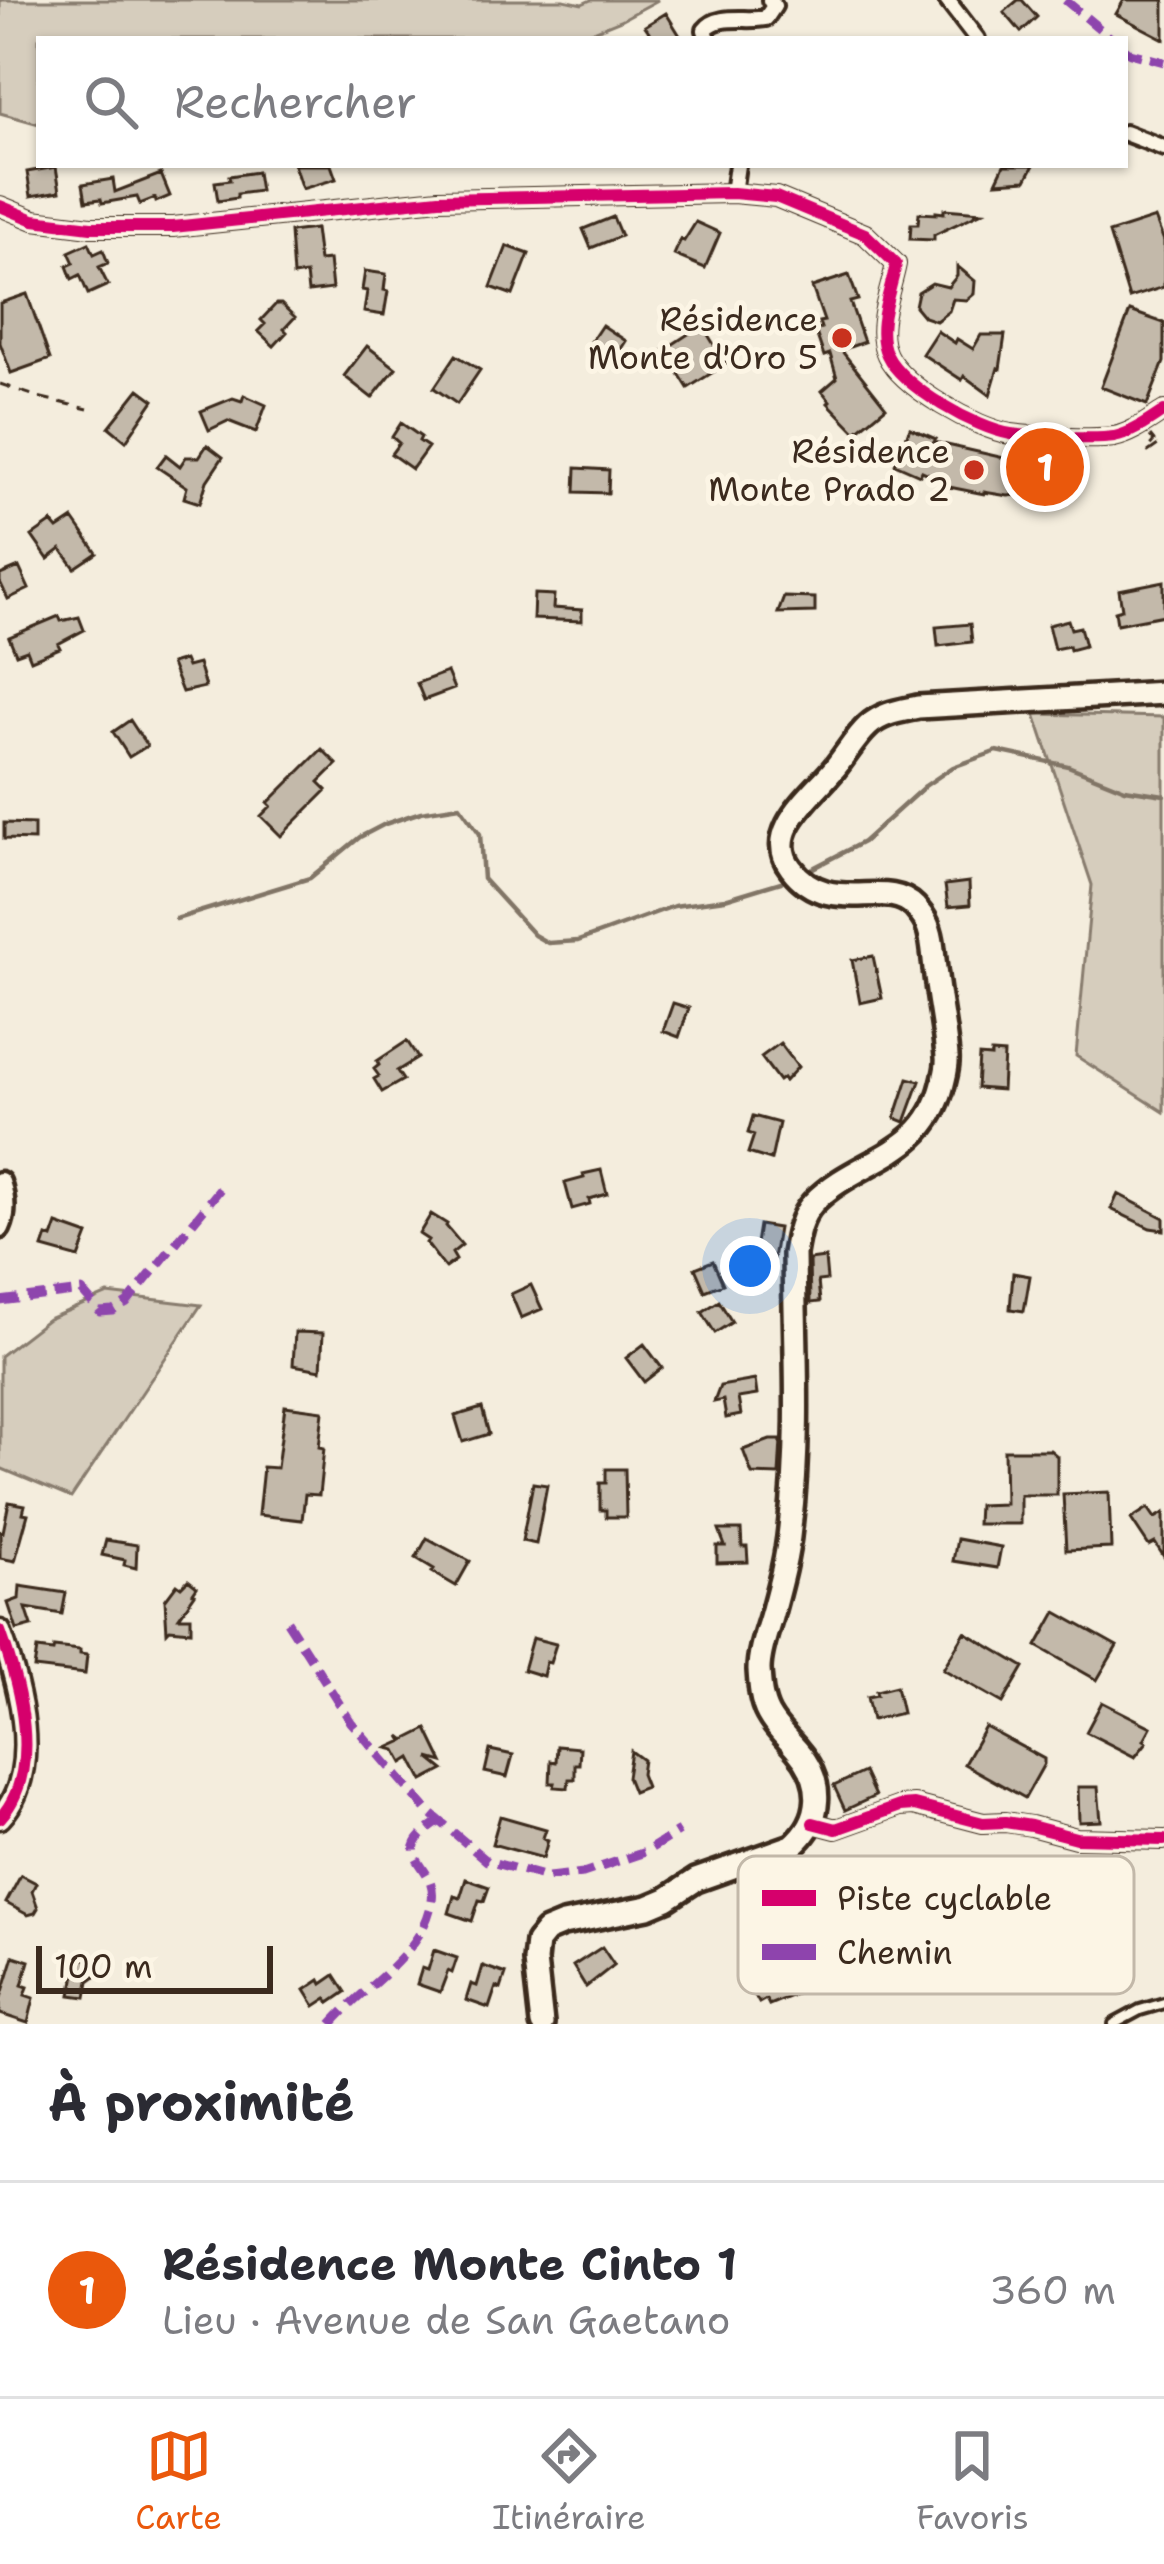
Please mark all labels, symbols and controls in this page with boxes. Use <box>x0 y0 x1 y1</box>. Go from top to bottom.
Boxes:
search box <box>36 36 1128 168</box>
icon: search <box>78 69 144 135</box>
text: Rechercher <box>174 72 417 132</box>
place label: Résidence Monte d'Oro 5 <box>588 297 818 380</box>
marker: Résidence Monte d'Oro 5 <box>829 325 855 351</box>
pin: 1 <box>1006 422 1084 512</box>
place label: Résidence Monte Prado 2 <box>708 429 950 512</box>
marker: Résidence Monte Prado 2 <box>961 457 987 483</box>
your location <box>720 1236 780 1296</box>
legend <box>738 1856 1134 1994</box>
text: Piste cyclable <box>837 1876 1052 1921</box>
text: Chemin <box>837 1930 953 1975</box>
scale bar <box>36 1940 273 1993</box>
text: 100 m <box>54 1944 153 1989</box>
text: À proximité <box>48 2068 355 2136</box>
text: Résidence Monte Cinto 1 <box>162 2234 737 2294</box>
text: 1 <box>78 2264 96 2316</box>
text: 360 m <box>989 2264 1116 2316</box>
text: Lieu · Avenue de San Gaetano <box>162 2294 730 2346</box>
tab: Carte <box>135 2423 222 2540</box>
tab: Itinéraire <box>492 2423 646 2540</box>
tab: Favoris <box>916 2423 1029 2540</box>

